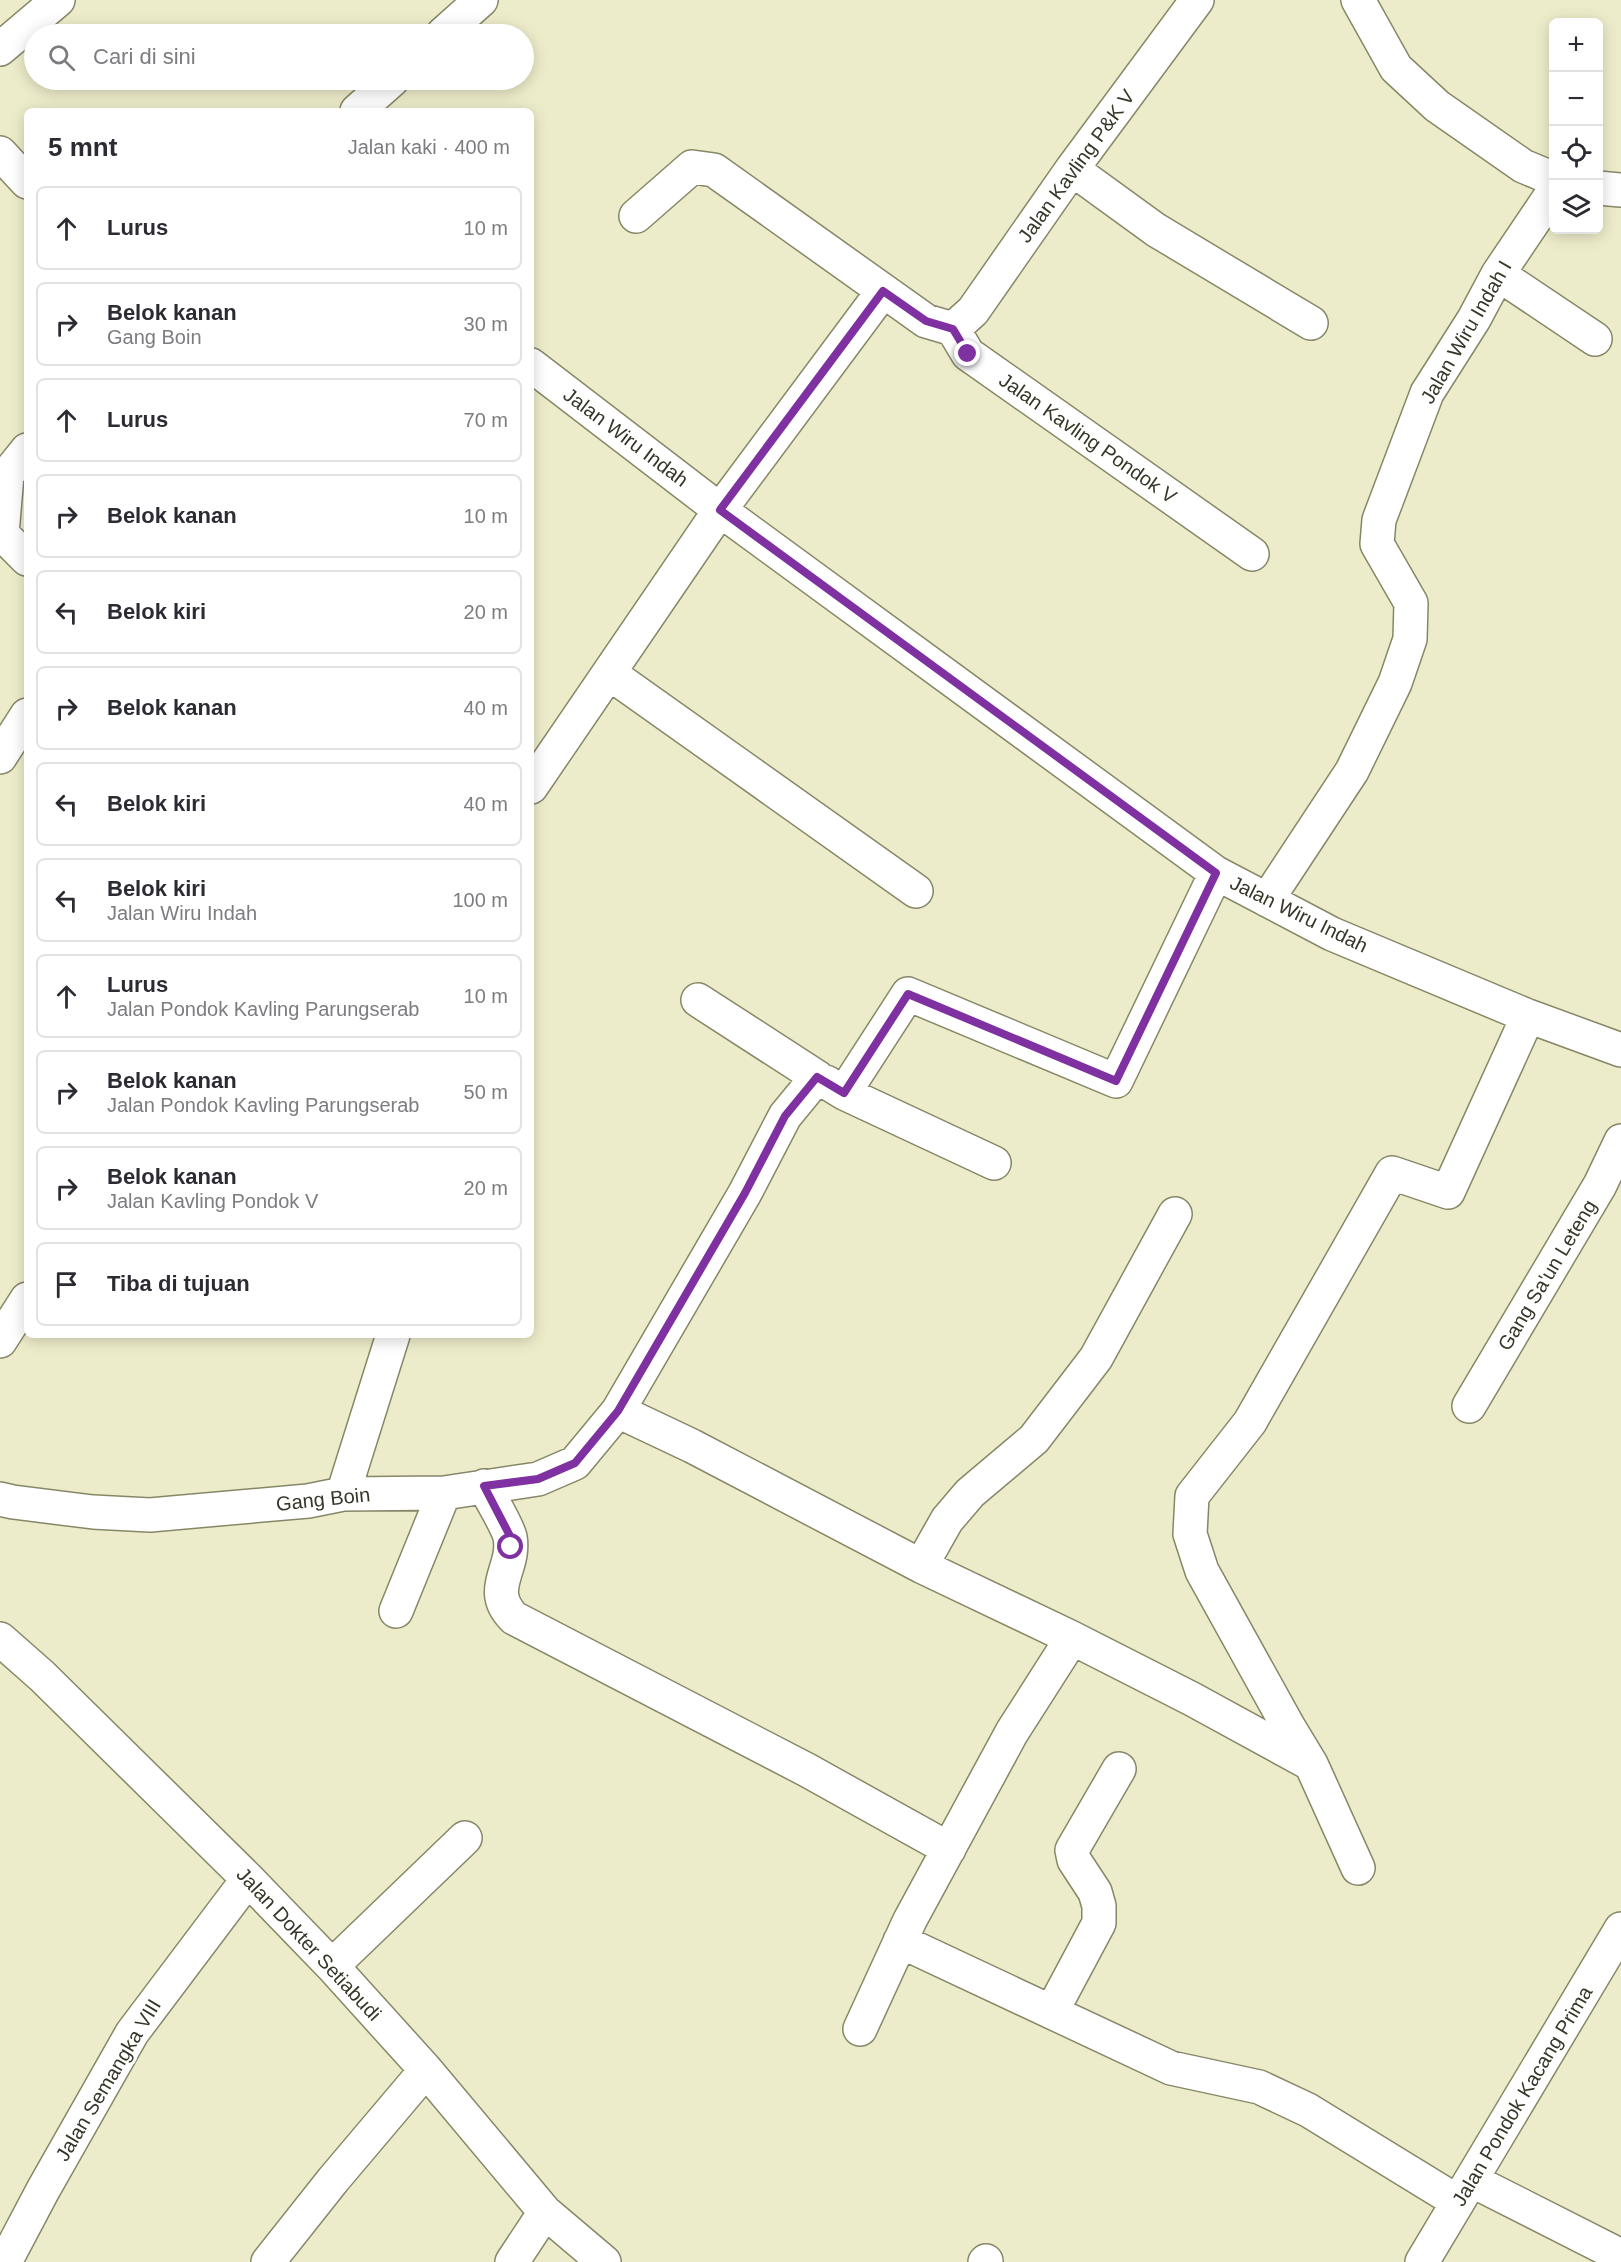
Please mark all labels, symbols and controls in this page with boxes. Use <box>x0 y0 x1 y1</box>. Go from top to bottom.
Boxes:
map controls <box>1549 18 1603 234</box>
button: + <box>1549 18 1603 72</box>
search box <box>24 24 534 90</box>
icon: search <box>45 41 78 74</box>
text: Cari di sini <box>93 44 196 69</box>
button: − <box>1549 72 1603 126</box>
street label: Jalan Kavling P&K V <box>1013 85 1139 247</box>
button: locate <box>1549 126 1603 180</box>
text: 5 mnt <box>48 132 117 162</box>
text: Jalan kaki · 400 m <box>348 136 510 158</box>
button: layers <box>1549 180 1603 234</box>
icon: ahead <box>50 212 83 245</box>
text: Lurus <box>107 215 168 240</box>
text: 10 m <box>464 217 508 239</box>
street label: Jalan Wiru Indah I <box>1416 257 1516 407</box>
text: Belok kanan <box>107 300 237 325</box>
icon: right <box>50 308 83 341</box>
text: 30 m <box>464 313 508 335</box>
text: Gang Boin <box>107 326 202 348</box>
route end <box>954 340 980 366</box>
street label: Jalan Kavling Pondok V <box>995 368 1181 508</box>
street label: Jalan Wiru Indah <box>559 383 693 491</box>
icon: ahead <box>50 404 83 437</box>
text: Lurus <box>107 407 168 432</box>
text: 70 m <box>464 409 508 431</box>
icon: right <box>50 500 83 533</box>
text: Belok kanan <box>107 503 237 528</box>
text: 10 m <box>464 505 508 527</box>
icon: left <box>50 596 83 629</box>
text: Belok kiri <box>107 599 206 624</box>
text: 20 m <box>464 601 508 623</box>
icon: right <box>50 692 83 725</box>
text: Belok kanan <box>107 695 237 720</box>
text: 40 m <box>464 697 508 719</box>
icon: left <box>50 788 83 821</box>
text: Belok kiri <box>107 791 206 816</box>
text: 40 m <box>464 793 508 815</box>
street label: Jalan Wiru Indah <box>1227 871 1371 957</box>
text: Belok kiri <box>107 876 206 901</box>
icon: left <box>50 884 83 917</box>
text: 100 m <box>452 889 508 911</box>
text: Jalan Wiru Indah <box>107 902 257 924</box>
text: Lurus <box>107 972 168 997</box>
icon: ahead <box>50 980 83 1013</box>
text: 10 m <box>464 985 508 1007</box>
text: Jalan Pondok Kavling Parungserab <box>107 998 419 1020</box>
text: Belok kanan <box>107 1068 237 1093</box>
icon: right <box>50 1076 83 1109</box>
text: 50 m <box>464 1081 508 1103</box>
text: Jalan Pondok Kavling Parungserab <box>107 1094 419 1116</box>
text: Belok kanan <box>107 1164 237 1189</box>
icon: right <box>50 1172 83 1205</box>
text: 20 m <box>464 1177 508 1199</box>
text: Jalan Kavling Pondok V <box>107 1190 318 1212</box>
street label: Gang Sa'un Leteng <box>1493 1196 1601 1354</box>
icon: arrive <box>50 1268 83 1301</box>
text: Tiba di tujuan <box>107 1271 250 1296</box>
street label: Gang Boin <box>275 1483 371 1515</box>
route start <box>497 1533 523 1559</box>
street label: Jalan Dokter Setiabudi <box>232 1863 386 2025</box>
street label: Jalan Pondok Kacang Prima <box>1448 1981 1597 2210</box>
street label: Jalan Semangka VIII <box>51 1995 165 2165</box>

